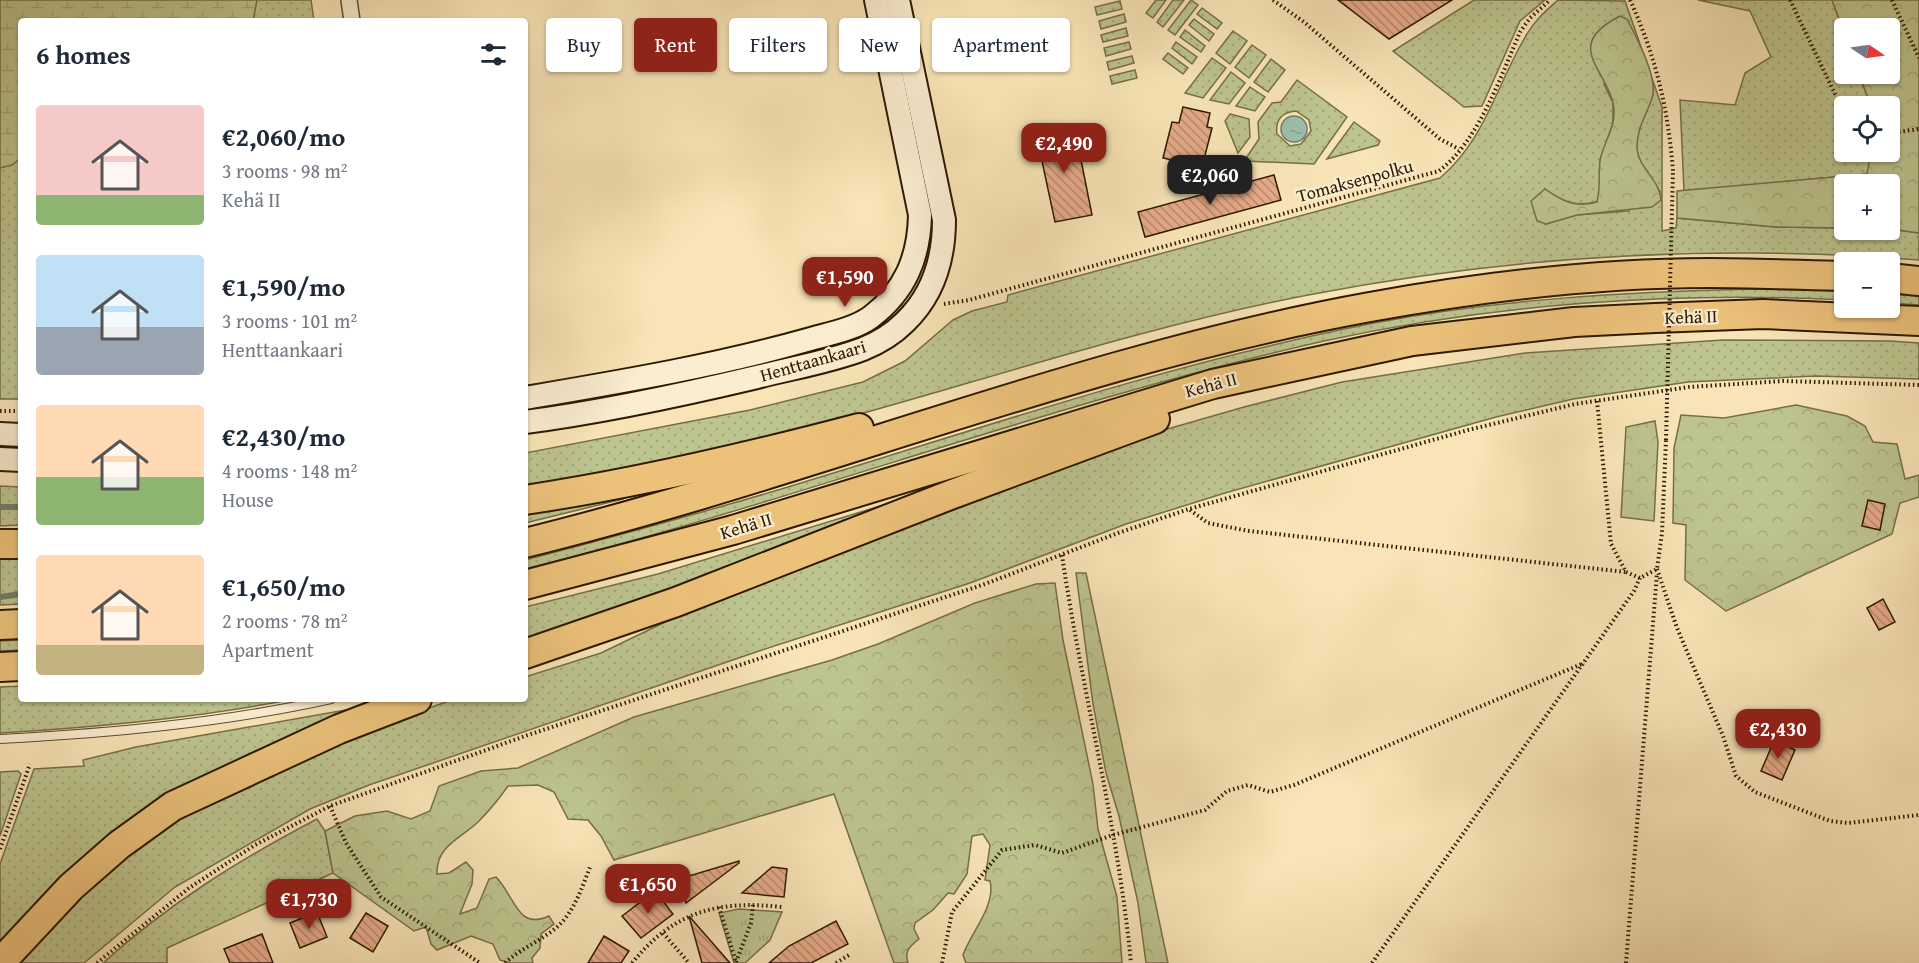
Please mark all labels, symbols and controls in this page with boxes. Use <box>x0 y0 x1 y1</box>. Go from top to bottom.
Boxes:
chip: Buy <box>546 18 622 72</box>
chip: Rent <box>634 18 717 72</box>
chip: Filters <box>729 18 827 72</box>
chip: New <box>839 18 920 72</box>
chip: Apartment <box>932 18 1070 72</box>
north arrow <box>1834 18 1900 84</box>
map controls <box>1834 18 1900 318</box>
text: 6 homes <box>36 35 131 74</box>
icon: filters <box>477 38 510 71</box>
button: locate <box>1834 96 1900 162</box>
text: €2,060/mo <box>222 117 345 156</box>
pin: €2,490 <box>1015 123 1113 174</box>
text: €2,490 <box>1035 128 1093 157</box>
icon: home <box>84 129 156 201</box>
street label: Tomaksenpolku <box>1294 152 1416 209</box>
pin: €2,060 <box>1161 155 1259 206</box>
text: 3 rooms · 98 m² <box>222 156 348 185</box>
text: €2,060 <box>1181 160 1239 189</box>
button: + <box>1834 174 1900 240</box>
text: Kehä II <box>222 185 281 214</box>
button: − <box>1834 252 1900 318</box>
pin: €1,590 <box>796 257 894 308</box>
text: €1,590 <box>816 262 874 291</box>
text: €1,590/mo <box>222 267 345 306</box>
icon: home <box>84 279 156 351</box>
street label: Kehä II <box>1664 302 1718 331</box>
text: 3 rooms · 101 m² <box>222 306 357 335</box>
street label: Henttaankaari <box>757 333 869 389</box>
text: Henttaankaari <box>222 335 343 364</box>
street label: Kehä II <box>1182 365 1240 404</box>
text: €2,430/mo <box>222 417 345 456</box>
icon: home <box>84 429 156 501</box>
text: 4 rooms · 148 m² <box>222 456 357 485</box>
text: House <box>222 485 274 514</box>
street label: Kehä II <box>717 505 775 546</box>
text: €1,650/mo <box>222 567 345 606</box>
icon: home <box>84 579 156 651</box>
text: 2 rooms · 78 m² <box>222 606 348 635</box>
text: Apartment <box>222 635 314 664</box>
pin: €2,430 <box>1729 709 1827 760</box>
text: €2,430 <box>1749 714 1807 743</box>
pin: €1,650 <box>599 864 697 915</box>
text: €1,650 <box>619 869 677 898</box>
pin: €1,730 <box>260 879 358 930</box>
text: €1,730 <box>280 884 338 913</box>

